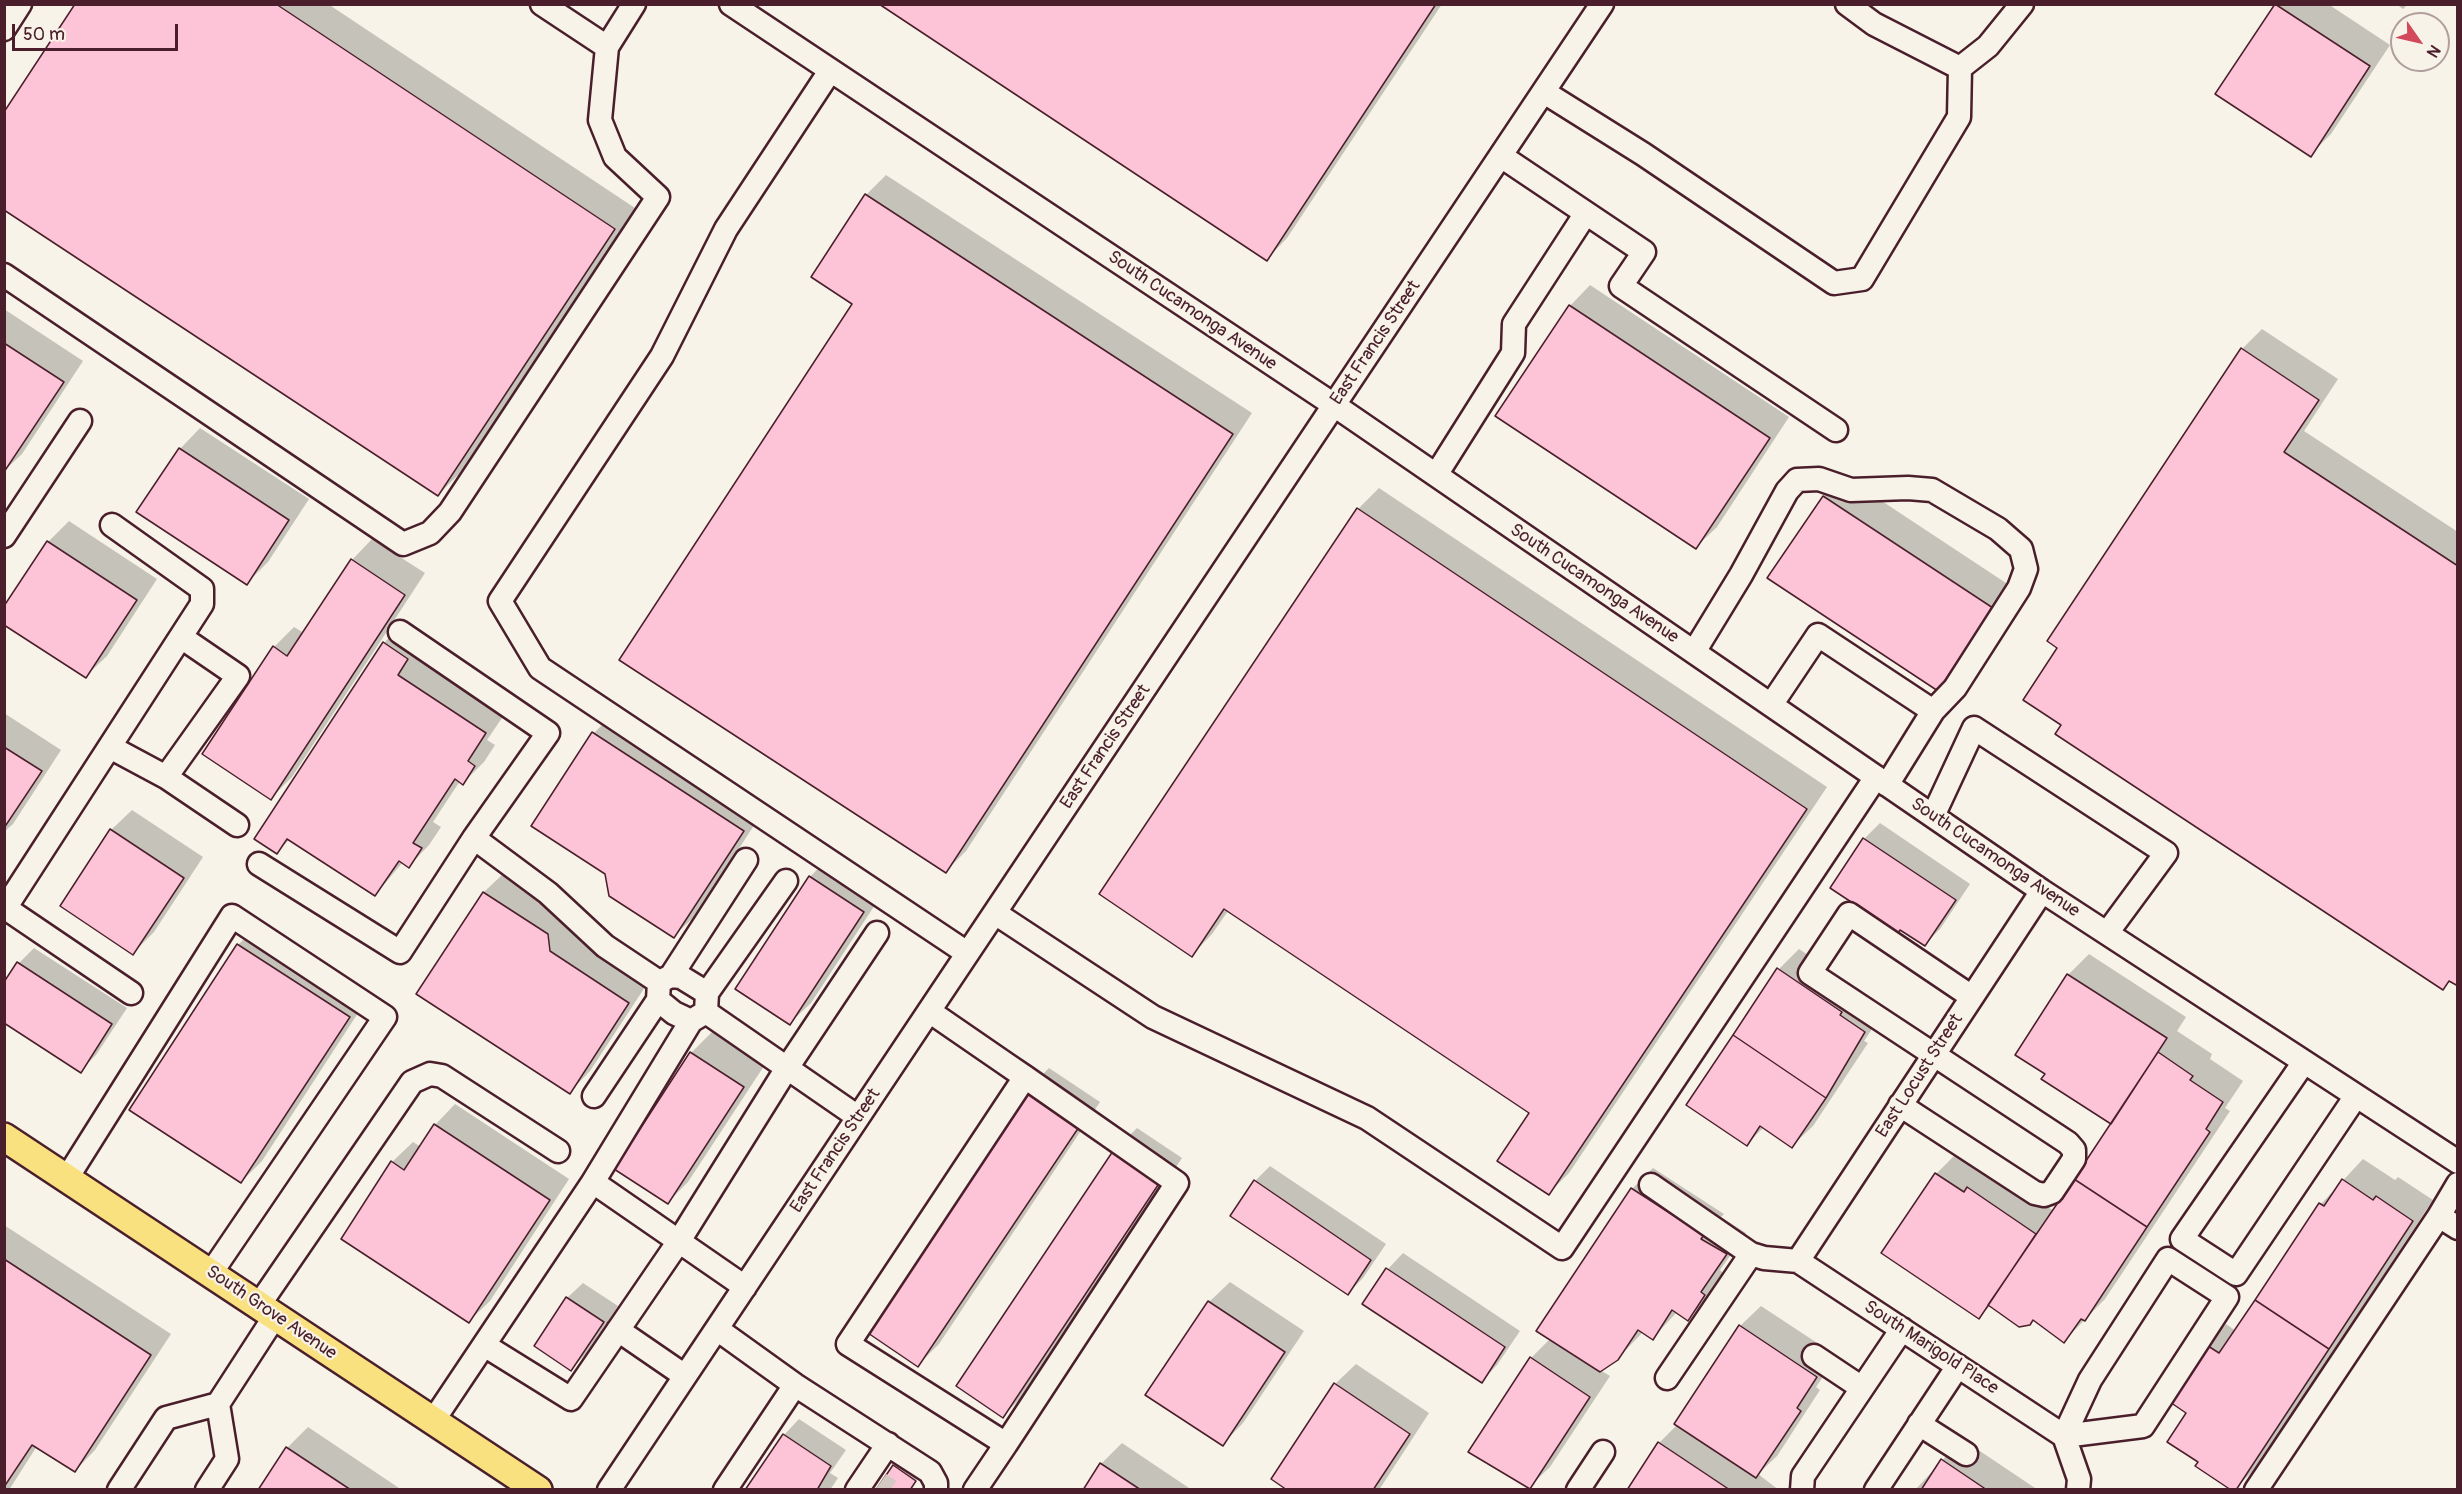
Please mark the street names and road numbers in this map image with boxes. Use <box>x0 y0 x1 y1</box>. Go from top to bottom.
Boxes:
street label: South Cucamonga Avenue <box>1104 246 1280 376</box>
street label: East Francis Street <box>1326 277 1426 409</box>
street label: South Cucamonga Avenue <box>1506 519 1682 649</box>
street label: East Francis Street <box>1056 681 1156 813</box>
street label: South Cucamonga Avenue <box>1907 793 2083 923</box>
street label: East Locust Street <box>1872 1010 1968 1142</box>
street label: East Francis Street <box>786 1085 886 1217</box>
street label: South Grove Avenue <box>202 1261 340 1365</box>
street label: South Marigold Place <box>1860 1296 2002 1400</box>

